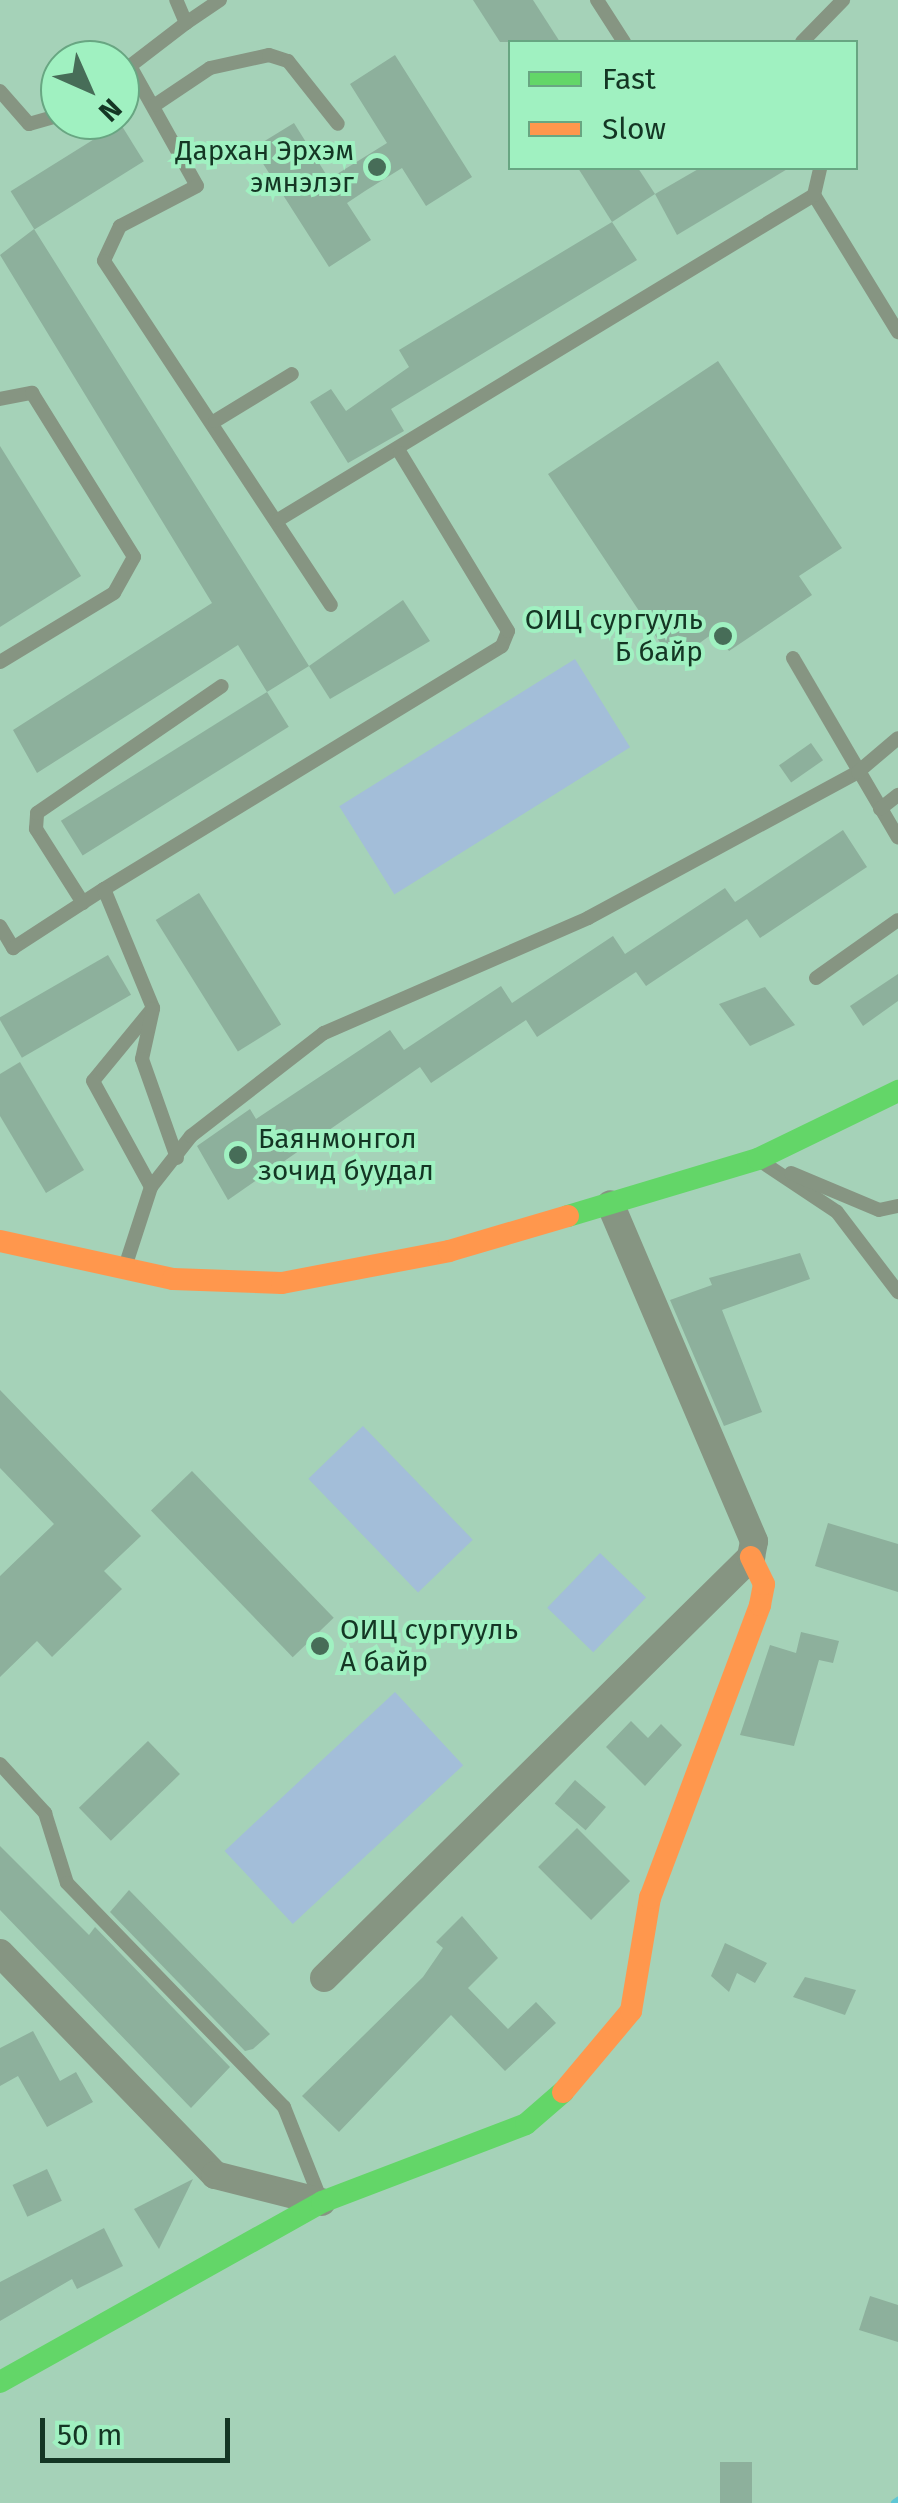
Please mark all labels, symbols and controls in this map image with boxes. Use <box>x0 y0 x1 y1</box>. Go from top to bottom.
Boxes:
north arrow <box>40 40 140 140</box>
legend <box>508 40 858 170</box>
text: Fast <box>602 61 656 97</box>
text: N <box>92 92 128 128</box>
text: Slow <box>602 111 666 147</box>
place label: Дархан Эрхэм эмнэлэг <box>176 134 354 200</box>
marker: Дархан Эрхэм эмнэлэг <box>364 154 390 180</box>
place label: ОИЦ сургууль Б байр <box>525 603 703 669</box>
marker: ОИЦ сургууль Б байр <box>712 625 734 647</box>
place label: Баянмонгол зочид буудал <box>258 1122 434 1188</box>
marker: Баянмонгол зочид буудал <box>227 1144 249 1166</box>
place label: ОИЦ сургууль А байр <box>340 1613 518 1679</box>
marker: ОИЦ сургууль А байр <box>309 1635 331 1657</box>
scale bar <box>45 2398 235 2460</box>
text: 50 m <box>57 2417 122 2453</box>

